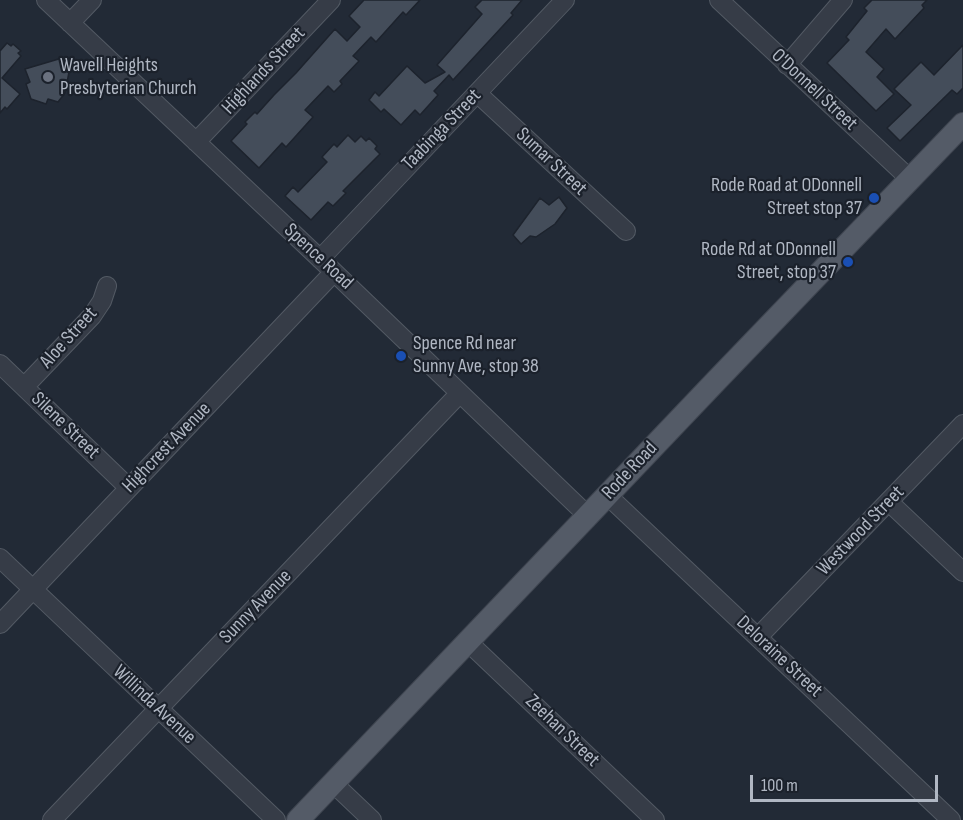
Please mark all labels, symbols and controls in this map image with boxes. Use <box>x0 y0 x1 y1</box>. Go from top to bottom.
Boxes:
street label: Highlands Street <box>217 22 311 120</box>
street label: O'Donnell Street <box>766 44 862 136</box>
place label: Wavell Heights Presbyterian Church <box>60 54 197 101</box>
marker: Wavell Heights Presbyterian Church <box>41 70 55 84</box>
street label: Taabinga Street <box>397 84 487 176</box>
street label: Sumar Street <box>510 123 592 201</box>
place label: Rode Road at ODonnell Street stop 37 <box>711 174 862 221</box>
marker: Rode Road at ODonnell Street stop 37 <box>867 191 881 205</box>
street label: Spence Road <box>278 219 358 295</box>
place label: Rode Rd at ODonnell Street, stop 37 <box>701 238 836 285</box>
marker: Rode Rd at ODonnell Street, stop 37 <box>841 255 855 269</box>
street label: Aloe Street <box>35 302 103 374</box>
place label: Spence Rd near Sunny Ave, stop 38 <box>413 332 539 379</box>
marker: Spence Rd near Sunny Ave, stop 38 <box>394 349 408 363</box>
street label: Silene Street <box>26 387 104 465</box>
street label: Highcrest Avenue <box>118 398 216 498</box>
street label: Rode Road <box>597 437 663 505</box>
street label: Westwood Street <box>812 481 910 581</box>
street label: Sunny Avenue <box>215 565 297 649</box>
street label: Deloraine Street <box>731 611 827 703</box>
street label: Willinda Avenue <box>107 660 201 750</box>
street label: Zeehan Street <box>520 690 604 772</box>
scale bar <box>753 763 940 801</box>
text: 100 m <box>761 775 798 796</box>

